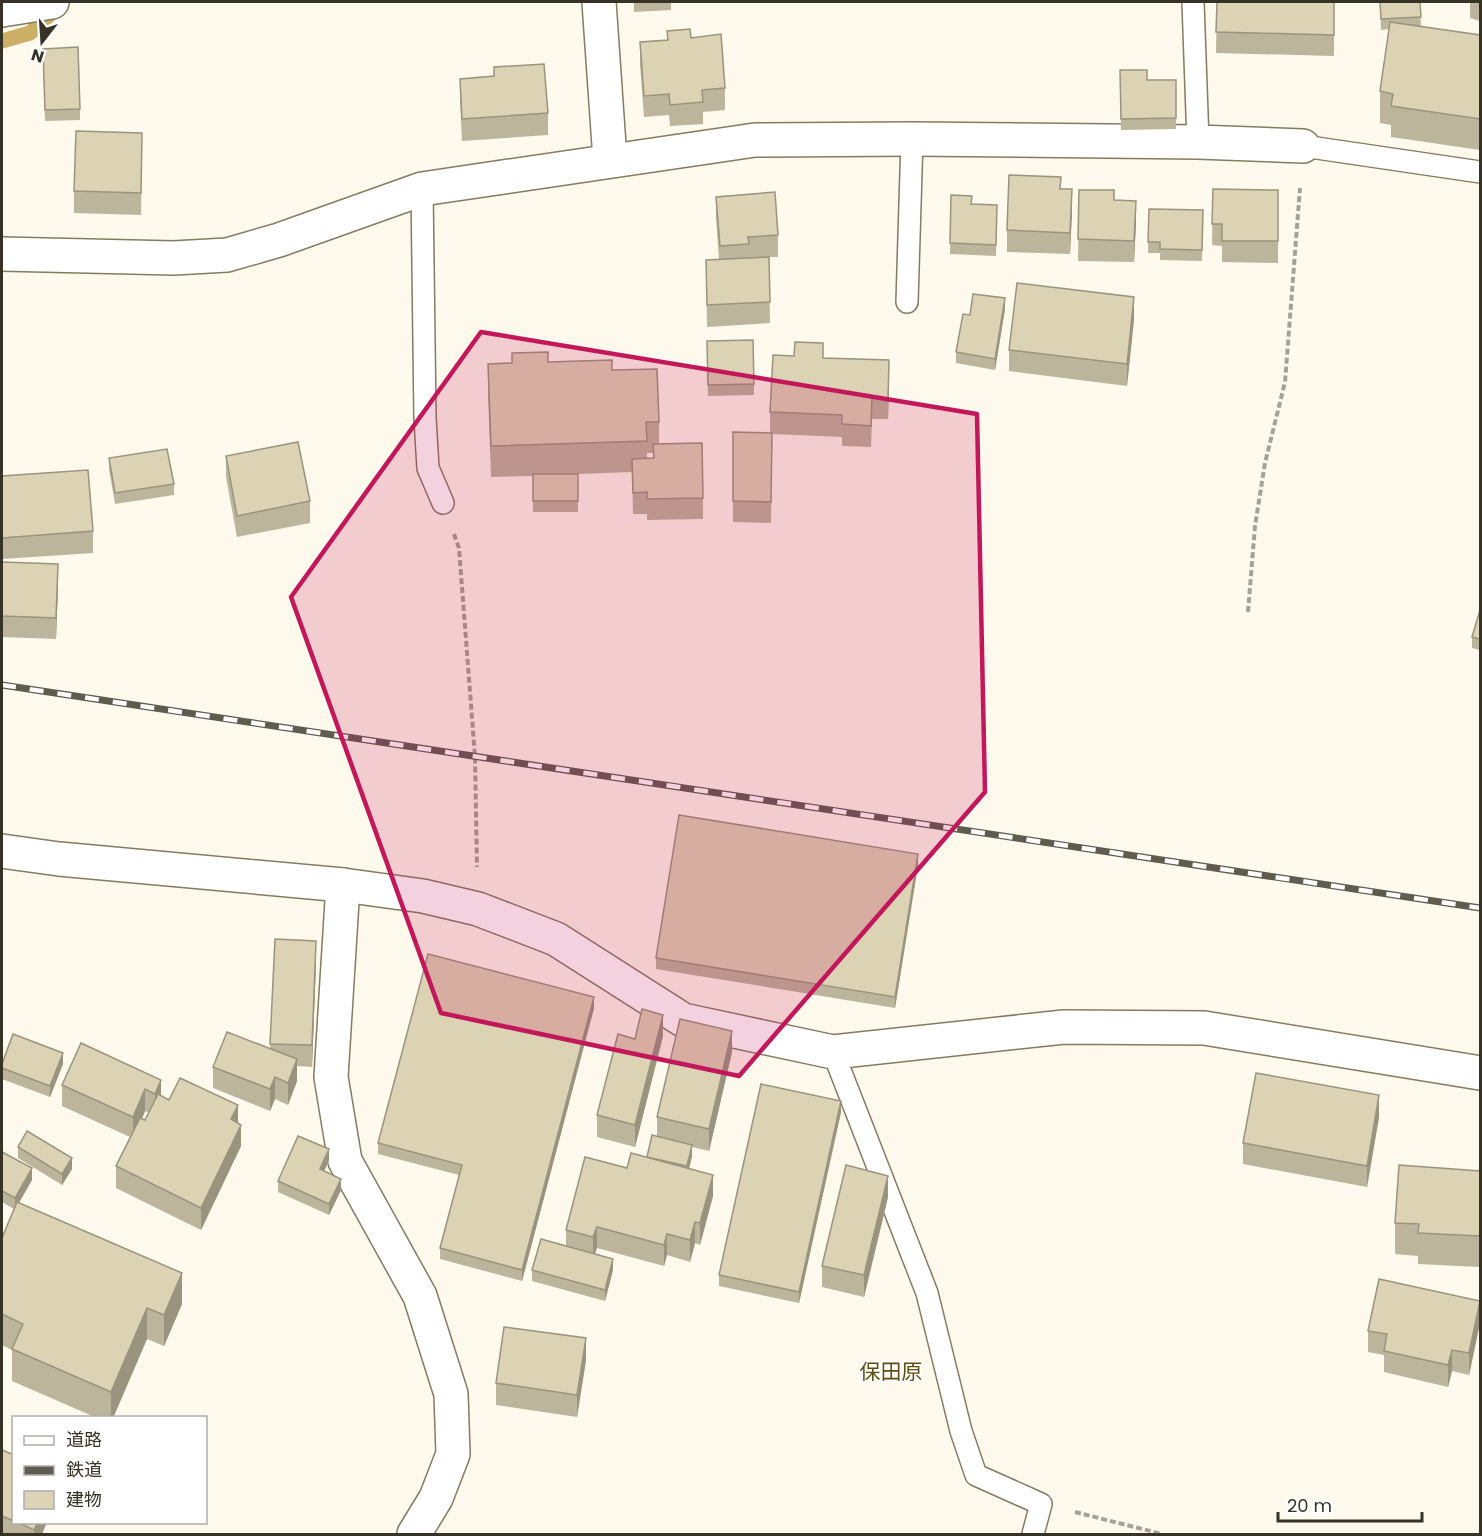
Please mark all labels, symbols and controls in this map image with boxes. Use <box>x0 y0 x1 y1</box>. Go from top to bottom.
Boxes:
north arrow <box>12 12 72 72</box>
text: N <box>29 43 47 69</box>
district label: 保田原 <box>860 1357 923 1386</box>
legend <box>12 1416 207 1524</box>
text: 道路 <box>66 1427 102 1452</box>
text: 鉄道 <box>66 1457 102 1482</box>
scale bar <box>1278 1485 1422 1523</box>
text: 建物 <box>66 1487 102 1512</box>
text: 20 m <box>1287 1493 1332 1518</box>

